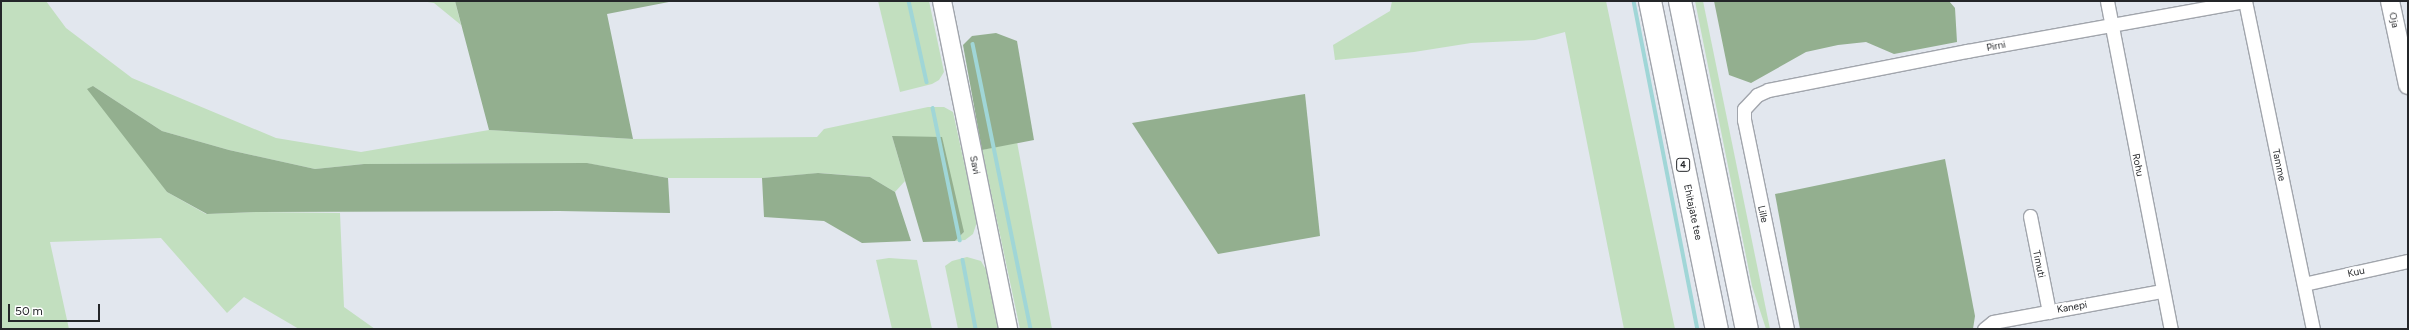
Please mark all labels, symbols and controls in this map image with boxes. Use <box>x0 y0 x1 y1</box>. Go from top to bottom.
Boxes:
street label: Oja <box>2387 11 2401 29</box>
street label: Pirni <box>1985 38 2007 54</box>
street label: Tamme <box>2270 148 2288 182</box>
street label: Rohu <box>2130 152 2146 178</box>
street label: Savi <box>967 155 983 175</box>
road number: 4 <box>1676 158 1690 172</box>
street label: Ehitajate tee <box>1681 183 1705 241</box>
street label: Lille <box>1755 204 1771 224</box>
street label: Timuti <box>2030 249 2048 279</box>
street label: Kuu <box>2346 264 2366 280</box>
scale bar <box>10 296 102 322</box>
street label: Kanepi <box>2056 298 2088 316</box>
text: 50 m <box>15 304 43 318</box>

